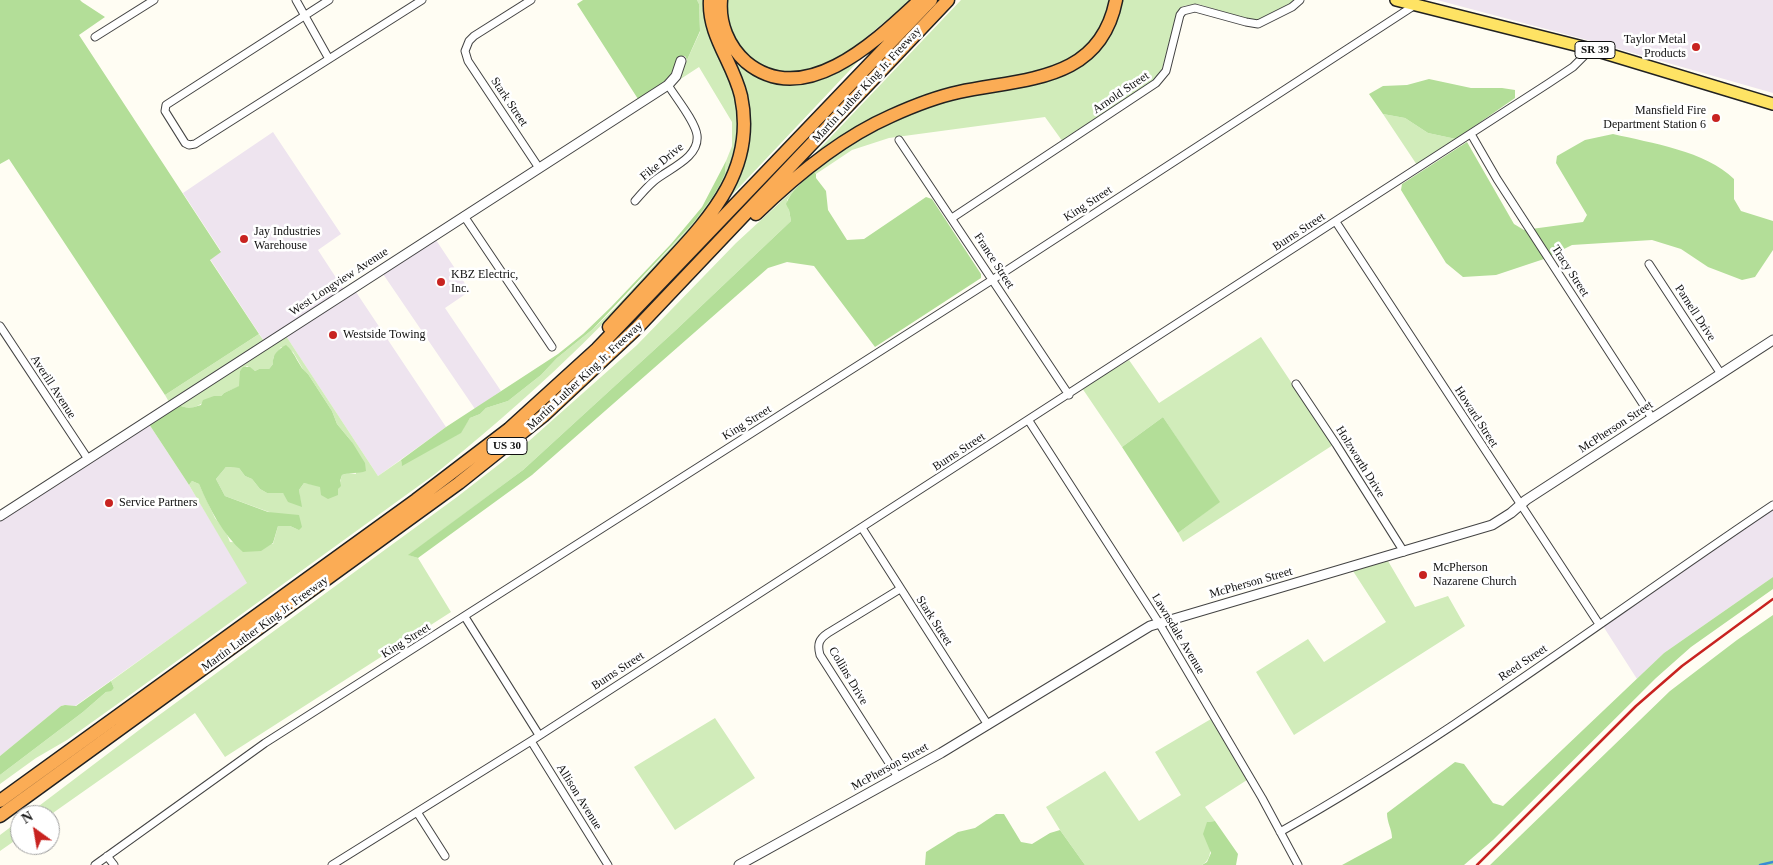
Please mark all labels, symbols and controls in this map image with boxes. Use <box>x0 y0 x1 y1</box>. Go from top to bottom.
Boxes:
street label: Martin Luther King Jr. Freeway <box>810 24 924 146</box>
place label: Taylor Metal Products <box>1624 33 1686 61</box>
marker: Taylor Metal Products <box>1690 41 1702 53</box>
road number: SR 39 <box>1575 42 1615 58</box>
street label: Arnold Street <box>1090 69 1152 117</box>
street label: Stark Street <box>487 75 531 129</box>
place label: Mansfield Fire Department Station 6 <box>1603 104 1706 132</box>
marker: Mansfield Fire Department Station 6 <box>1710 112 1722 124</box>
street label: Fike Drive <box>637 140 687 184</box>
street label: King Street <box>1061 183 1115 225</box>
street label: Burns Street <box>1270 210 1328 254</box>
place label: Jay Industries Warehouse <box>254 225 320 253</box>
street label: France Street <box>971 230 1017 292</box>
marker: Jay Industries Warehouse <box>238 233 250 245</box>
street label: Tracy Street <box>1548 243 1592 299</box>
street label: West Longview Avenue <box>287 245 391 319</box>
place label: KBZ Electric, Inc. <box>451 268 518 296</box>
marker: KBZ Electric, Inc. <box>435 276 447 288</box>
street label: Parnell Drive <box>1671 282 1719 344</box>
street label: Martin Luther King Jr. Freeway <box>524 319 646 433</box>
place label: Westside Towing <box>343 328 426 342</box>
marker: Westside Towing <box>327 329 339 341</box>
street label: Averill Avenue <box>27 353 79 421</box>
street label: Howard Street <box>1451 384 1501 450</box>
street label: McPherson Street <box>1576 398 1656 456</box>
street label: King Street <box>720 402 774 444</box>
street label: Holzworth Drive <box>1332 424 1388 500</box>
street label: Burns Street <box>930 430 988 474</box>
road number: US 30 <box>487 438 527 454</box>
place label: Service Partners <box>119 496 197 510</box>
marker: Service Partners <box>103 497 115 509</box>
place label: McPherson Nazarene Church <box>1433 561 1517 589</box>
street label: McPherson Street <box>1208 564 1294 602</box>
marker: McPherson Nazarene Church <box>1417 569 1429 581</box>
street label: Martin Luther King Jr. Freeway <box>199 573 331 675</box>
street label: Lawnsdale Avenue <box>1148 591 1208 677</box>
street label: Stark Street <box>913 593 955 649</box>
street label: King Street <box>379 620 433 662</box>
street label: Reed Street <box>1496 641 1550 685</box>
street label: Collins Drive <box>825 644 871 708</box>
street label: Burns Street <box>589 649 647 693</box>
street label: McPherson Street <box>849 740 931 794</box>
street label: Allison Avenue <box>553 761 605 833</box>
north arrow <box>10 805 60 855</box>
text: N <box>19 809 36 827</box>

